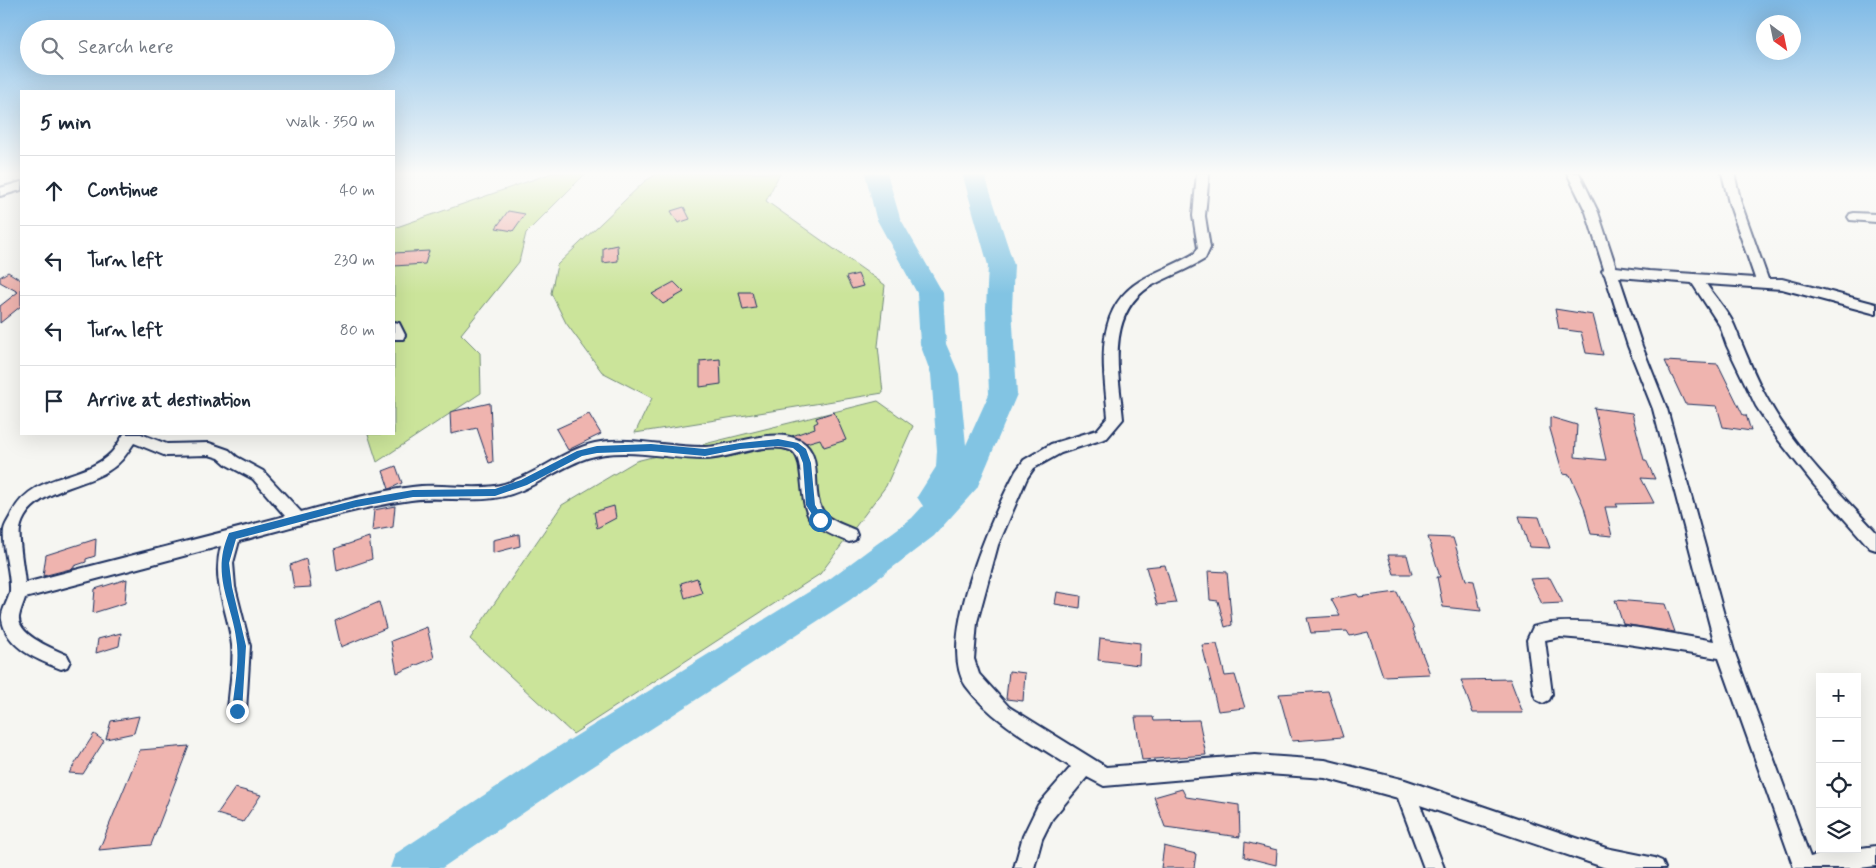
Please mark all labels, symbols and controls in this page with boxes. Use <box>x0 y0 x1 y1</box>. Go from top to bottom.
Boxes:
north arrow <box>1756 15 1801 60</box>
search box <box>20 20 395 75</box>
icon: search <box>38 34 66 62</box>
text: Search here <box>78 35 174 60</box>
text: 5 min <box>40 109 92 137</box>
text: Walk · 350 m <box>286 112 375 133</box>
icon: ahead <box>40 177 68 205</box>
text: Continue <box>87 178 158 203</box>
text: 40 m <box>339 180 375 201</box>
icon: left <box>40 247 68 275</box>
text: Turn left <box>87 248 163 273</box>
text: 230 m <box>334 250 375 271</box>
icon: left <box>40 317 68 345</box>
text: Turn left <box>87 318 163 343</box>
text: 80 m <box>340 320 375 341</box>
icon: arrive <box>40 387 68 415</box>
text: Arrive at destination <box>87 388 251 413</box>
route start <box>809 509 832 532</box>
map controls <box>1816 673 1861 853</box>
button: + <box>1816 673 1861 718</box>
route end <box>226 700 249 723</box>
button: − <box>1816 718 1861 763</box>
button: locate <box>1816 763 1861 808</box>
button: layers <box>1816 808 1861 853</box>

